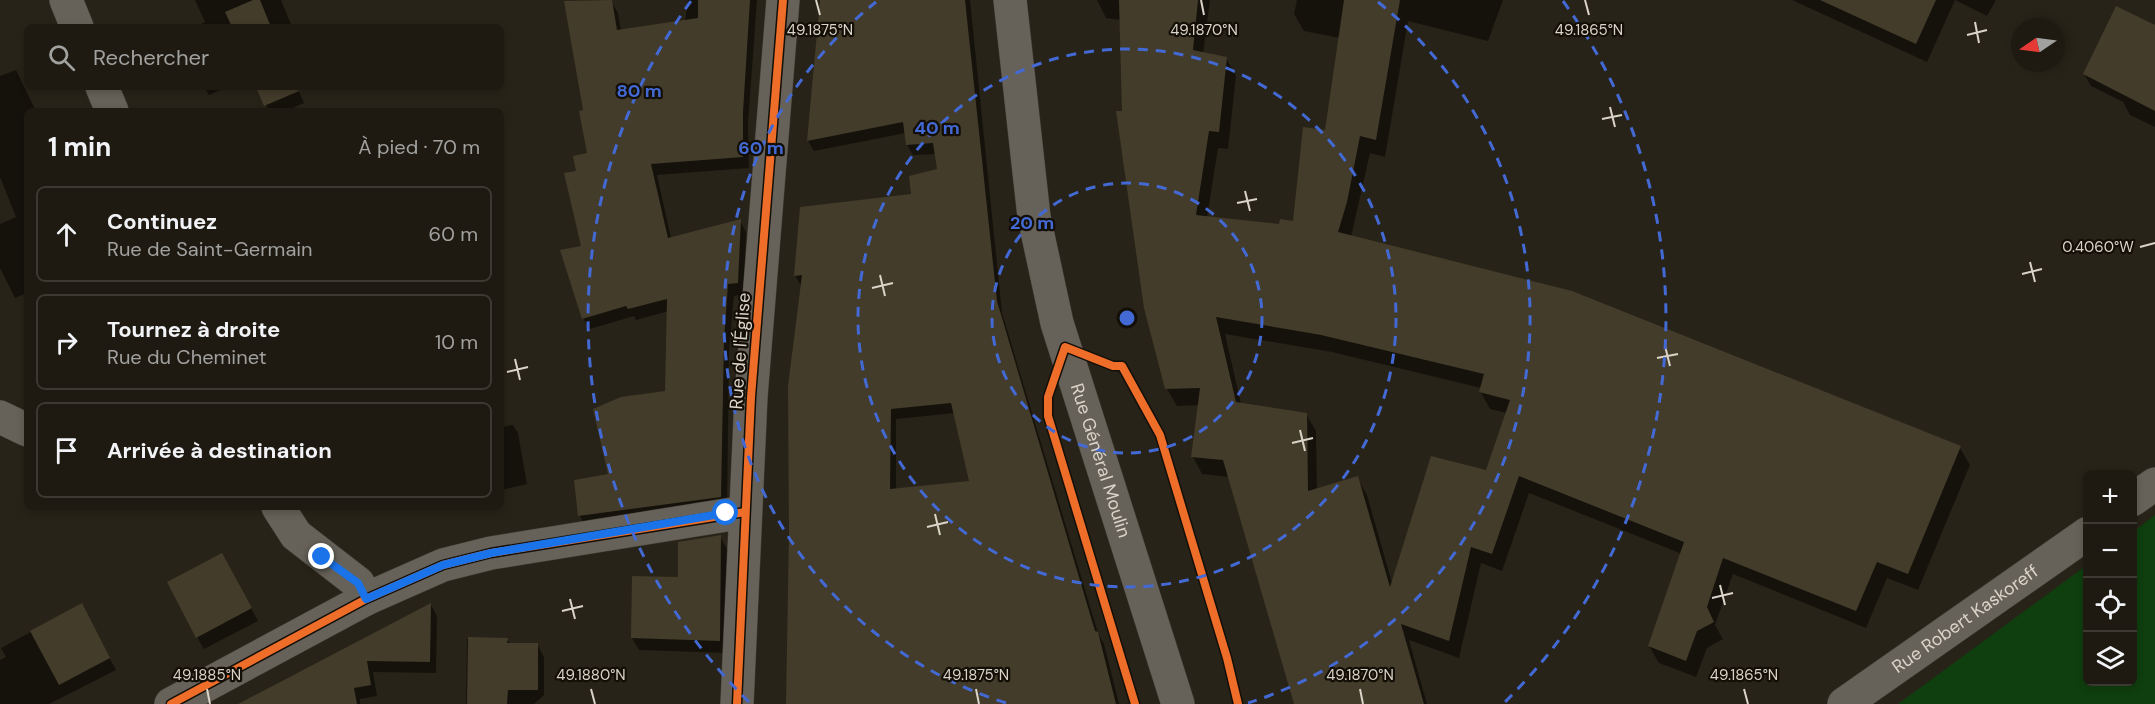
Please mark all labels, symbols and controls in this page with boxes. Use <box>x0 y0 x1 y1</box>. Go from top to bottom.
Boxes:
north arrow <box>2011 18 2065 72</box>
text: 49.1875°N <box>787 20 853 40</box>
text: 49.1870°N <box>1170 20 1238 40</box>
text: 49.1865°N <box>1555 20 1623 40</box>
search box <box>24 24 504 90</box>
icon: search <box>45 41 78 74</box>
text: Rechercher <box>93 43 209 72</box>
text: 80 m <box>616 79 662 103</box>
text: 40 m <box>914 116 960 140</box>
text: 1 min <box>48 130 111 164</box>
text: À pied · 70 m <box>358 134 480 160</box>
text: 60 m <box>738 136 784 160</box>
text: Continuez <box>107 207 217 236</box>
text: 20 m <box>1010 211 1054 235</box>
icon: ahead <box>50 218 83 251</box>
text: 60 m <box>429 221 478 247</box>
text: Rue de Saint-Germain <box>107 236 313 262</box>
text: 0.4060°W <box>2062 237 2134 257</box>
street label: Rue de l'Église <box>724 292 756 410</box>
centre of rings <box>1117 308 1137 328</box>
text: Tournez à droite <box>107 315 280 344</box>
icon: right <box>50 326 83 359</box>
text: 10 m <box>435 329 478 355</box>
text: Rue du Cheminet <box>107 344 267 370</box>
street label: Rue Général Moulin <box>1065 380 1136 541</box>
icon: arrive <box>50 434 83 467</box>
text: Arrivée à destination <box>107 436 332 465</box>
map controls <box>2083 470 2137 686</box>
button: + <box>2083 470 2137 524</box>
route start <box>712 499 738 525</box>
button: − <box>2083 524 2137 578</box>
route end <box>308 543 334 569</box>
street label: Rue Robert Kaskoreff <box>1887 559 2043 679</box>
button: locate <box>2083 578 2137 632</box>
button: layers <box>2083 632 2137 686</box>
text: 49.1885°N <box>173 665 241 685</box>
text: 49.1880°N <box>556 665 626 685</box>
text: 49.1875°N <box>943 665 1009 685</box>
text: 49.1870°N <box>1326 665 1394 685</box>
text: 49.1865°N <box>1710 665 1778 685</box>

